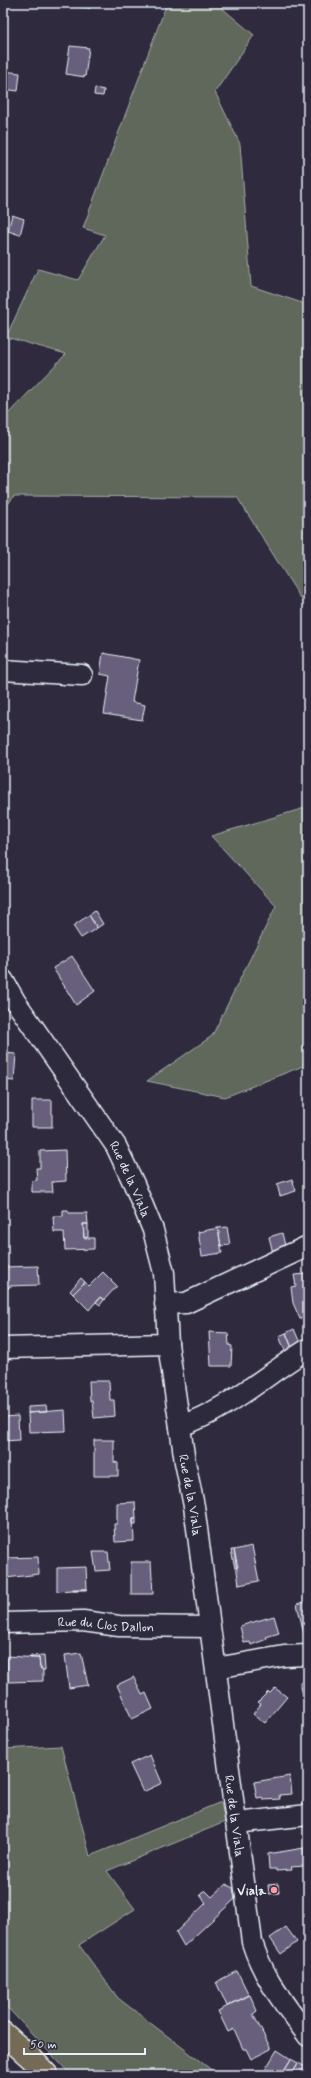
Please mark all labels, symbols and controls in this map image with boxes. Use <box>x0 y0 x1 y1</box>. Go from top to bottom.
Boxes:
street label: Rue de la Viala <box>105 1138 154 1221</box>
street label: Rue de la Viala <box>174 1453 205 1537</box>
street label: Rue du Clos Dallon <box>57 1614 154 1636</box>
street label: Rue de la Viala <box>220 1774 248 1858</box>
place label: Viala <box>237 1883 267 1900</box>
marker: Viala <box>269 1885 279 1895</box>
scale bar <box>24 2030 145 2056</box>
text: 50 m <box>30 2037 57 2053</box>

